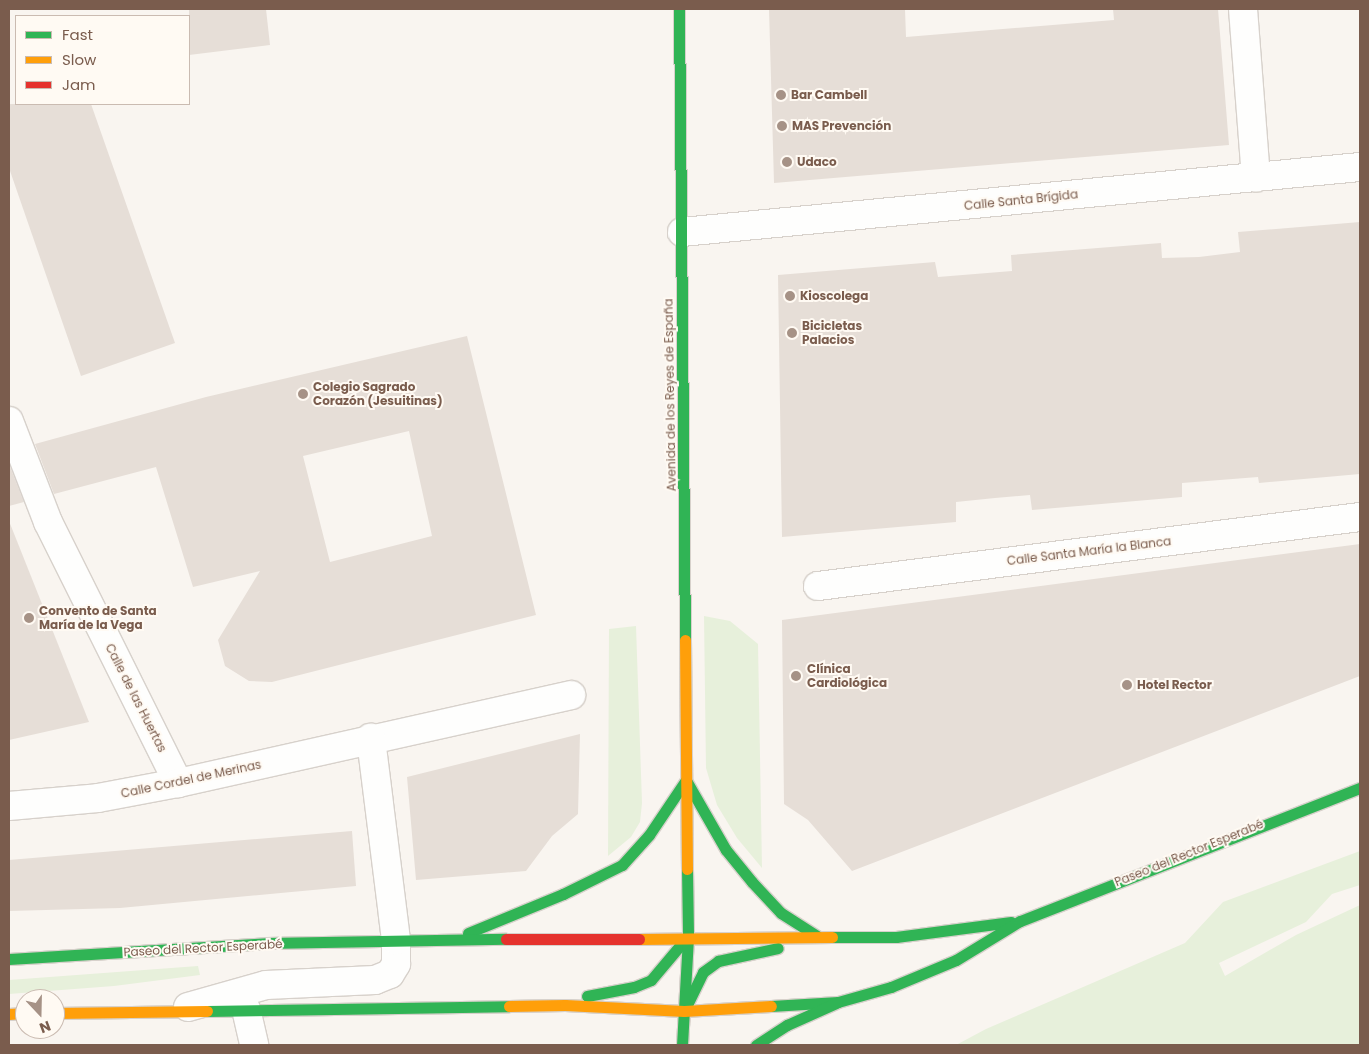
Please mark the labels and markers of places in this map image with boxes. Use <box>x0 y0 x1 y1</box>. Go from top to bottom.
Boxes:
place label: Bar Cambell <box>791 88 867 102</box>
marker: Bar Cambell <box>775 89 787 101</box>
place label: MAS Prevención <box>792 119 891 133</box>
marker: MAS Prevención <box>776 120 788 132</box>
place label: Udaco <box>797 155 837 169</box>
marker: Udaco <box>781 156 793 168</box>
place label: Kioscolega <box>800 289 868 303</box>
marker: Kioscolega <box>784 290 796 302</box>
place label: Bicicletas Palacios <box>802 319 862 347</box>
marker: Bicicletas Palacios <box>786 327 798 339</box>
place label: Colegio Sagrado Corazón (Jesuitinas) <box>313 380 443 408</box>
marker: Colegio Sagrado Corazón (Jesuitinas) <box>297 388 309 400</box>
place label: Convento de Santa María de la Vega <box>39 604 157 632</box>
marker: Convento de Santa María de la Vega <box>23 612 35 624</box>
place label: Clínica Cardiológica <box>807 662 887 690</box>
marker: Clínica Cardiológica <box>789 669 803 683</box>
place label: Hotel Rector <box>1137 678 1212 692</box>
marker: Hotel Rector <box>1121 679 1133 691</box>

